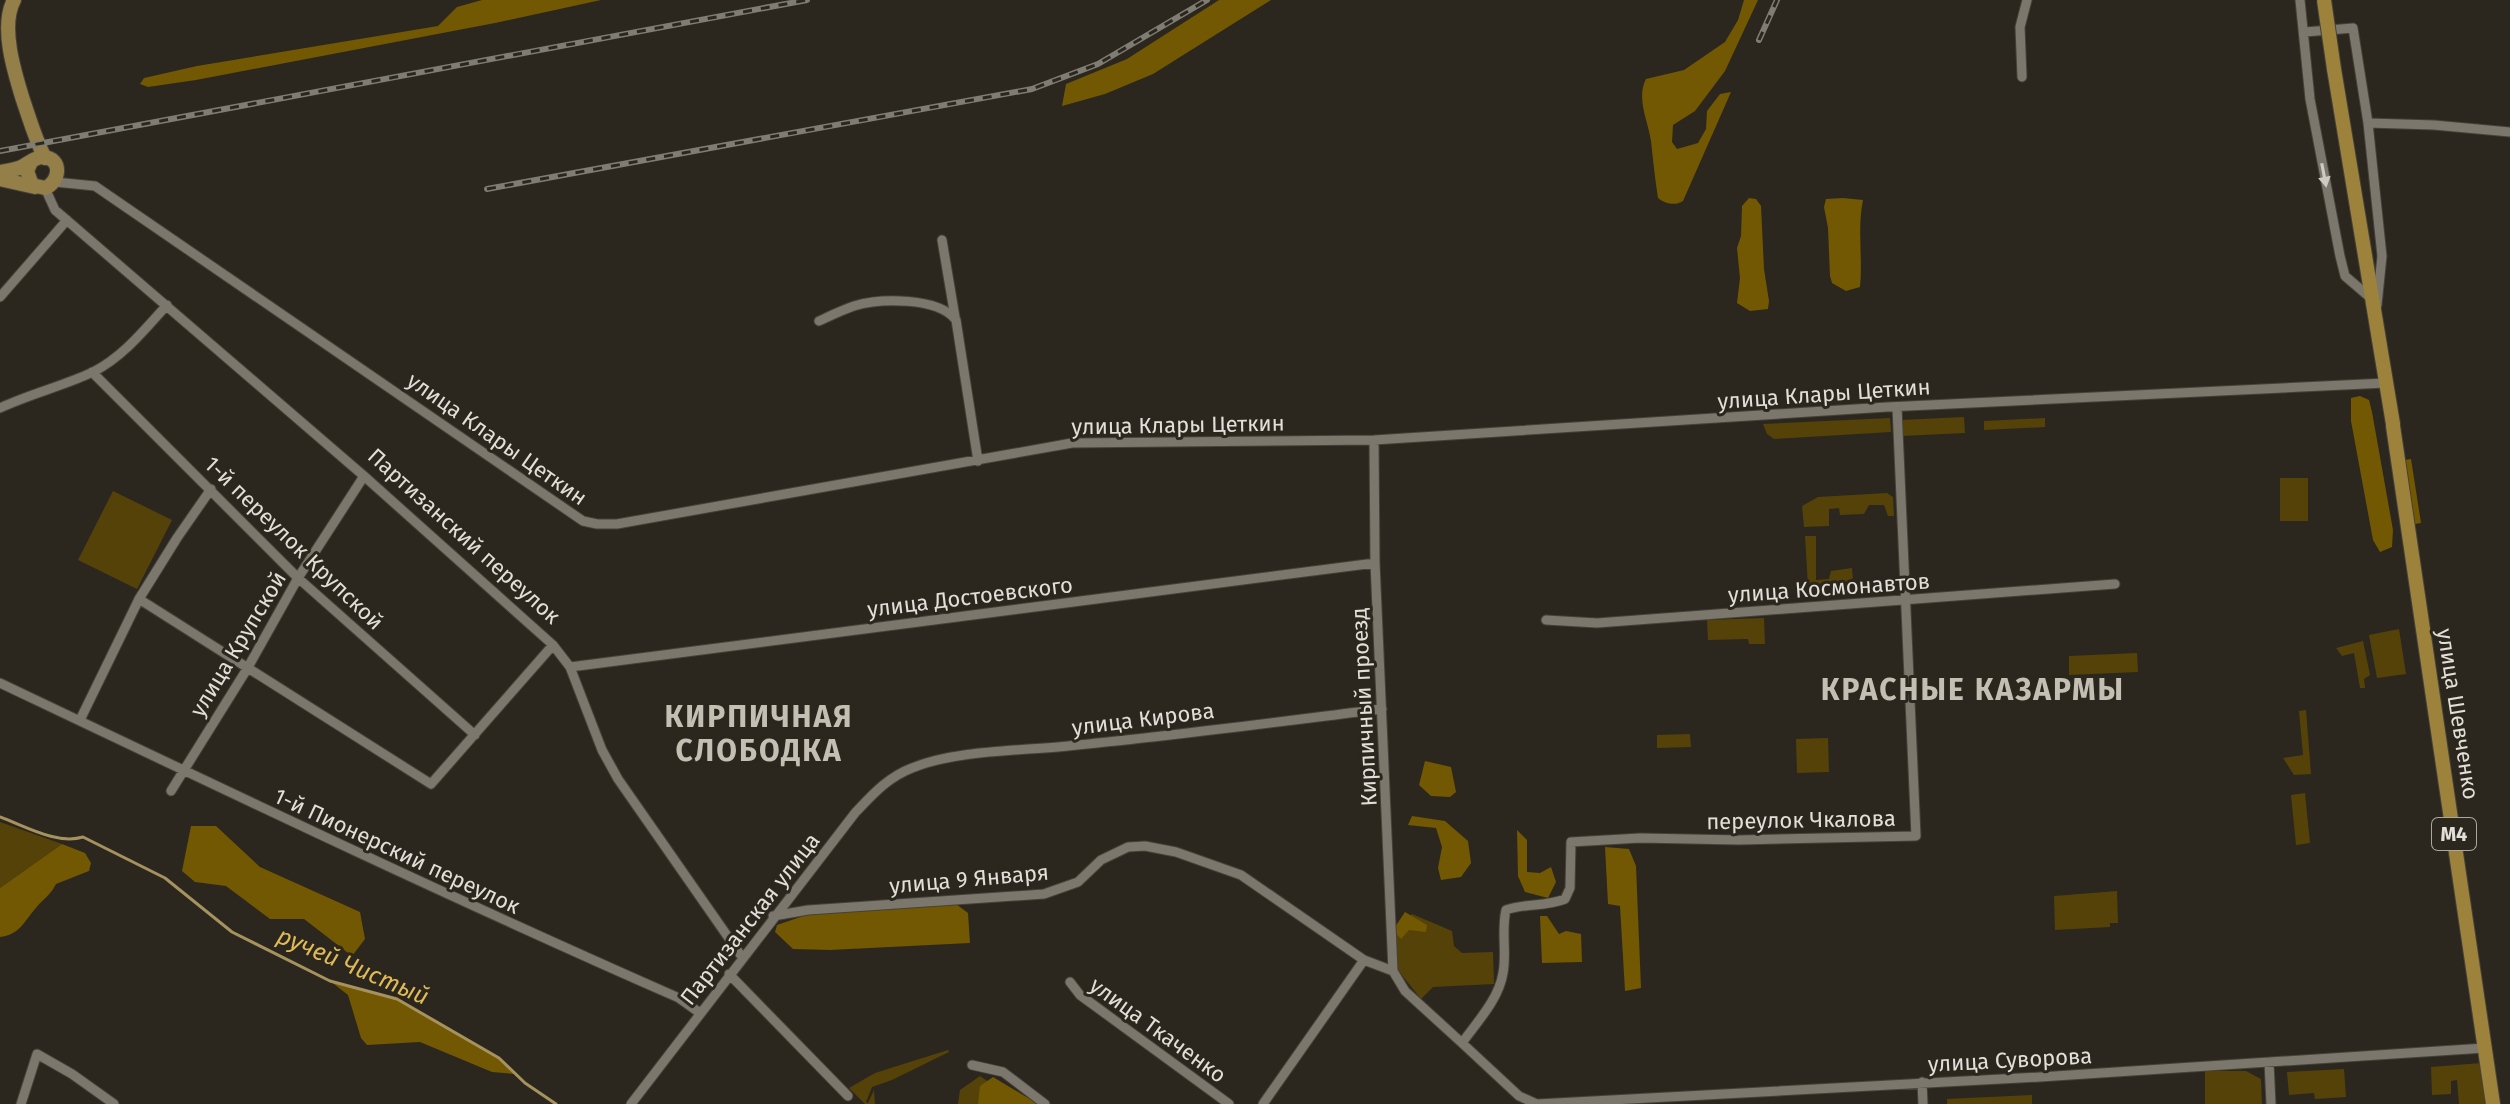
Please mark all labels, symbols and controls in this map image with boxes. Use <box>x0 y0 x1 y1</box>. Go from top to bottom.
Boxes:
one-way arrow <box>2318 163 2331 188</box>
street label: улица Клары Цеткин <box>402 367 592 511</box>
street label: улица Клары Цеткин <box>1717 373 1931 415</box>
street label: улица Клары Цеткин <box>1071 410 1285 440</box>
street label: Партизанский переулок <box>362 442 566 630</box>
street label: 1-й переулок Крупской <box>199 451 389 635</box>
street label: улица Крупской <box>184 566 292 722</box>
street label: улица Космонавтов <box>1727 567 1931 609</box>
street label: улица Достоевского <box>866 571 1074 623</box>
street label: Кирпичный проезд <box>1345 607 1383 807</box>
street label: улица Шевченко <box>2431 627 2485 801</box>
district label: КРАСНЫЕ КАЗАРМЫ <box>1821 672 2125 708</box>
street label: улица Кирова <box>1070 697 1216 741</box>
district label: КИРПИЧНАЯ СЛОБОДКА <box>665 699 853 769</box>
street label: 1-й Пионерский переулок <box>270 782 525 920</box>
street label: переулок Чкалова <box>1706 805 1896 835</box>
road number: M4 <box>2432 818 2476 850</box>
street label: Партизанская улица <box>674 828 826 1010</box>
street label: улица 9 Января <box>888 859 1050 899</box>
water label: ручей Чистый <box>273 921 433 1011</box>
street label: улица Ткаченко <box>1084 971 1232 1089</box>
street label: улица Суворова <box>1927 1042 2093 1078</box>

